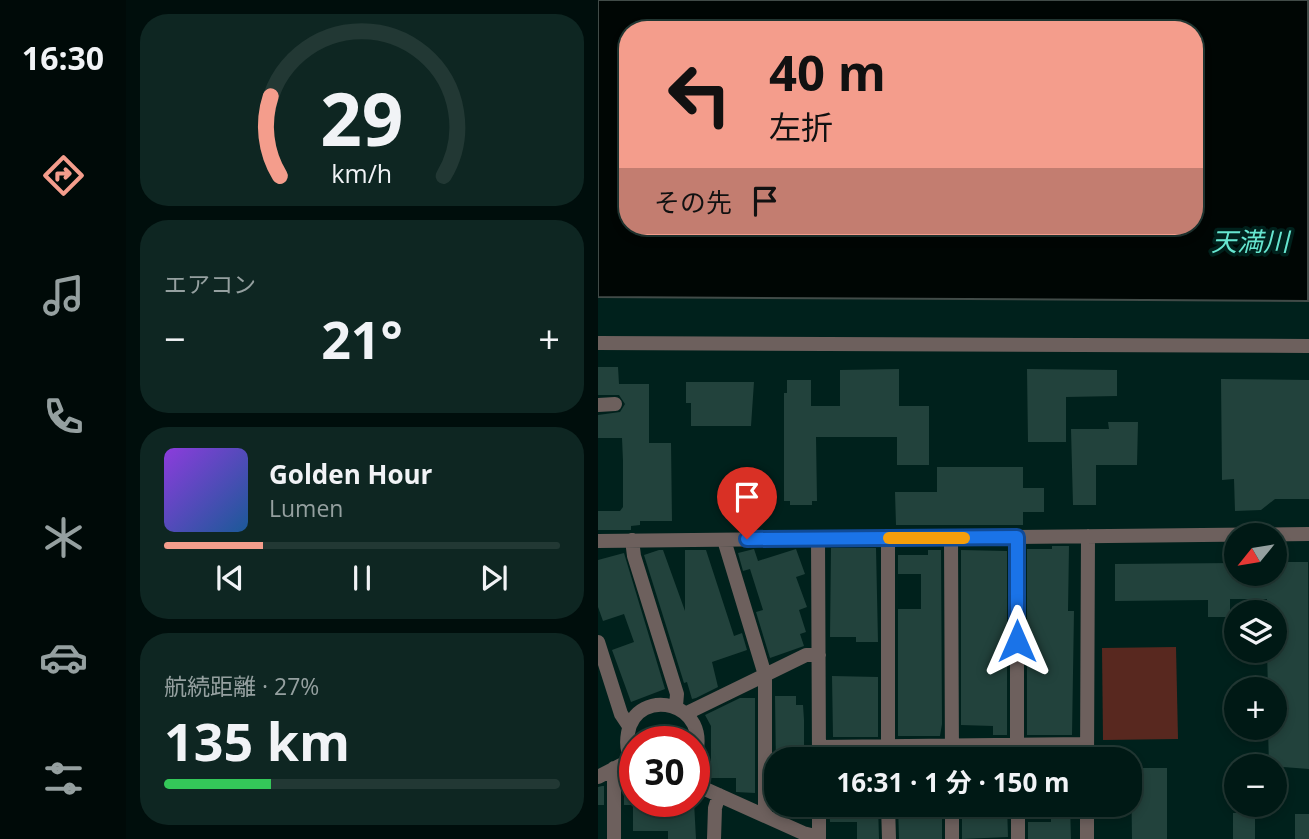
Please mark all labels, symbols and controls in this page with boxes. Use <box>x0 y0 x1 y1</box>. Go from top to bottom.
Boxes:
text: 16:30 <box>22 36 104 79</box>
text: 40 m <box>769 39 886 105</box>
icon: left <box>654 49 745 140</box>
text: 29 <box>320 69 404 168</box>
text: 左折 <box>769 105 833 148</box>
icon: directions <box>39 151 88 200</box>
text: km/h <box>332 156 392 190</box>
icon: arrive <box>746 182 784 220</box>
text: その先 <box>654 184 732 220</box>
water label: 天満川 <box>1211 223 1292 259</box>
text: エアコン <box>164 268 256 300</box>
icon: music <box>39 271 88 320</box>
text: 21° <box>321 303 403 374</box>
text: − <box>164 312 186 364</box>
text: + <box>538 312 560 364</box>
icon: phone <box>39 392 88 441</box>
text: Golden Hour <box>269 456 432 492</box>
pin <box>717 467 777 539</box>
icon: arrive <box>728 478 766 516</box>
text: Lumen <box>269 492 343 524</box>
icon: climate <box>39 513 88 562</box>
north arrow <box>1224 523 1288 586</box>
map controls <box>1224 523 1287 817</box>
icon: previous <box>211 559 249 597</box>
icon: pause <box>343 559 381 597</box>
icon: next <box>475 559 513 597</box>
button: layers <box>1224 600 1287 663</box>
position arrow <box>980 604 1054 678</box>
icon: car <box>39 633 88 682</box>
text: 航続距離 · 27% <box>164 670 319 702</box>
button: + <box>1224 677 1287 740</box>
text: 135 km <box>164 705 350 776</box>
speed limit sign: 30 <box>619 726 710 817</box>
icon: filters <box>39 754 88 803</box>
button: − <box>1224 754 1287 817</box>
text: 16:31 · 1 分 · 150 m <box>836 764 1070 800</box>

